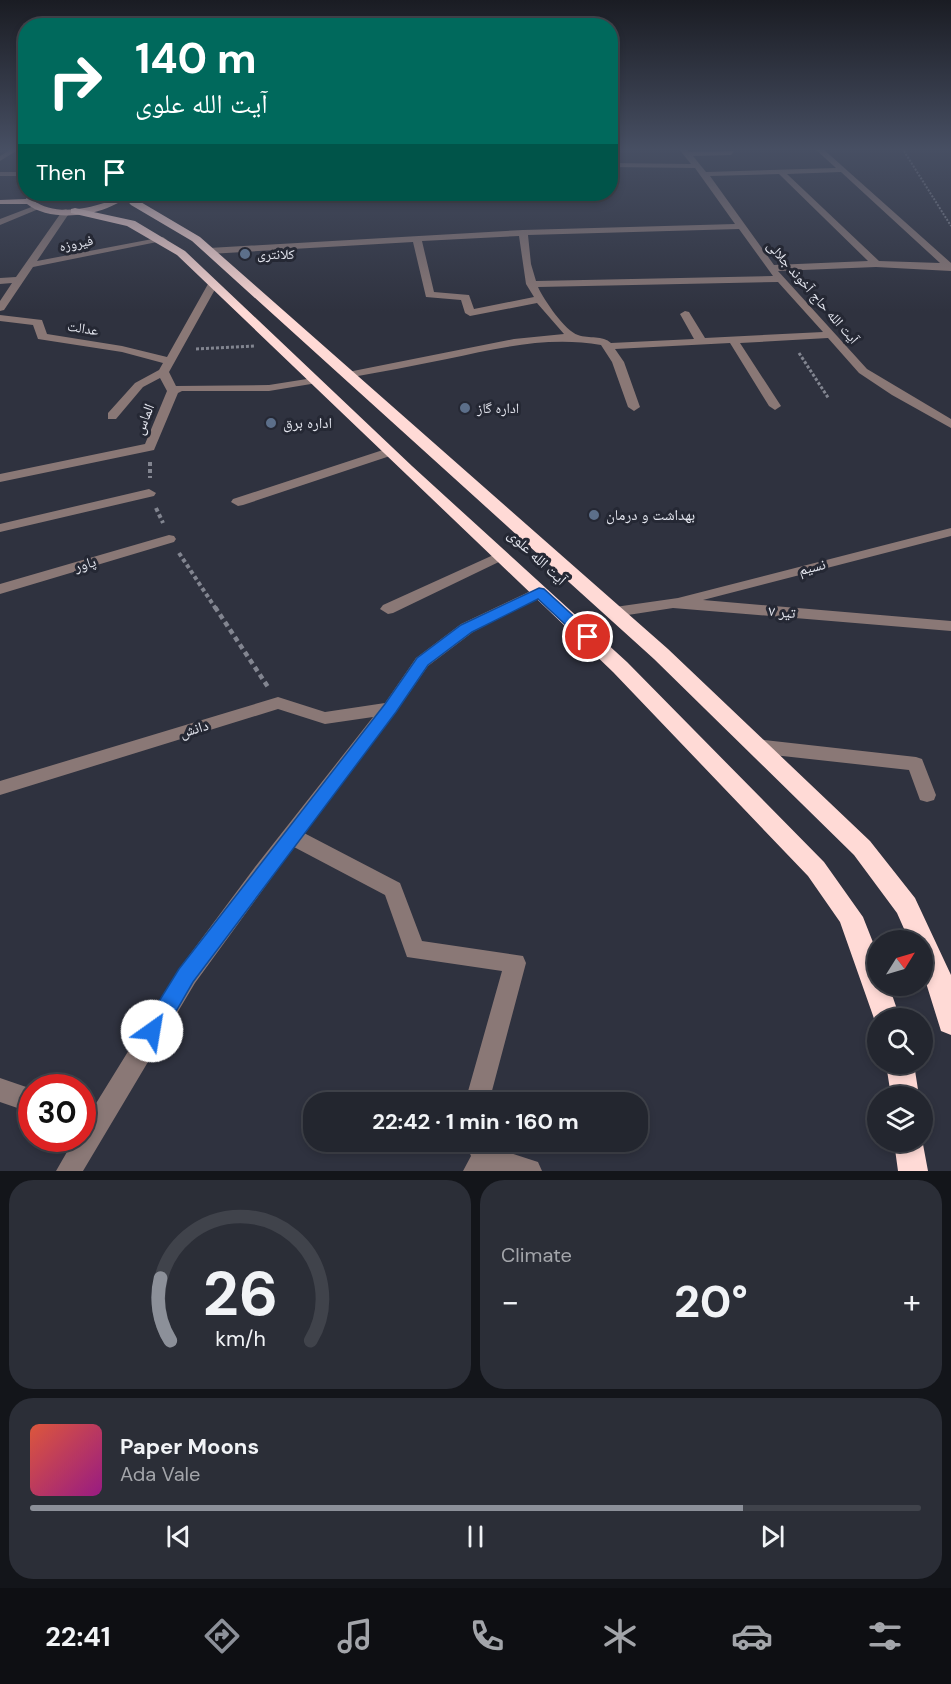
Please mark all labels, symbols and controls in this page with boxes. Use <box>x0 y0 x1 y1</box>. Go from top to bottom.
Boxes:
text: 140 m <box>135 31 257 86</box>
icon: right <box>36 42 114 120</box>
text: آیت الله علوی <box>135 86 268 121</box>
icon: arrive <box>98 156 131 189</box>
text: Then <box>36 158 86 187</box>
street label: فیروزه <box>57 231 95 255</box>
street label: آیت الله حاج آخوند جلالی <box>762 237 863 348</box>
place label: کلانتری <box>257 245 295 263</box>
marker: کلانتری <box>238 247 252 261</box>
street label: عدالت <box>66 317 100 339</box>
place label: اداره گاز <box>476 399 519 417</box>
street label: الماس <box>129 400 159 438</box>
marker: اداره گاز <box>458 401 472 415</box>
place label: اداره برق <box>283 413 332 433</box>
marker: اداره برق <box>264 416 278 430</box>
place label: بهداشت و درمان <box>606 505 695 525</box>
marker: بهداشت و درمان <box>587 508 601 522</box>
street label: آیت الله علوی <box>503 525 572 590</box>
street label: پاور <box>71 551 98 577</box>
street label: نسیم <box>796 554 828 580</box>
street label: ۷ تیر <box>768 601 797 623</box>
pin <box>562 611 613 662</box>
icon: arrive <box>571 620 604 653</box>
street label: دانش <box>177 715 211 743</box>
north arrow <box>867 930 933 996</box>
map controls <box>867 930 933 1152</box>
position arrow <box>120 999 184 1063</box>
button: search <box>867 1008 933 1074</box>
speed limit sign: 30 <box>18 1074 96 1152</box>
button: layers <box>867 1086 933 1152</box>
text: 22:42 · 1 min · 160 m <box>372 1107 579 1136</box>
text: Climate <box>501 1242 572 1268</box>
text: 26 <box>202 1253 278 1334</box>
text: 20° <box>674 1272 748 1331</box>
text: − <box>501 1280 519 1323</box>
text: + <box>903 1280 921 1323</box>
text: km/h <box>215 1326 265 1354</box>
text: Paper Moons <box>120 1432 259 1461</box>
text: Ada Vale <box>120 1461 200 1487</box>
icon: previous <box>162 1520 195 1553</box>
icon: pause <box>459 1520 492 1553</box>
icon: next <box>756 1520 789 1553</box>
icon: directions <box>201 1615 243 1657</box>
icon: music <box>334 1615 376 1657</box>
icon: phone <box>466 1615 508 1657</box>
icon: climate <box>599 1615 641 1657</box>
icon: car <box>731 1615 773 1657</box>
icon: filters <box>864 1615 906 1657</box>
text: 22:41 <box>45 1619 111 1654</box>

